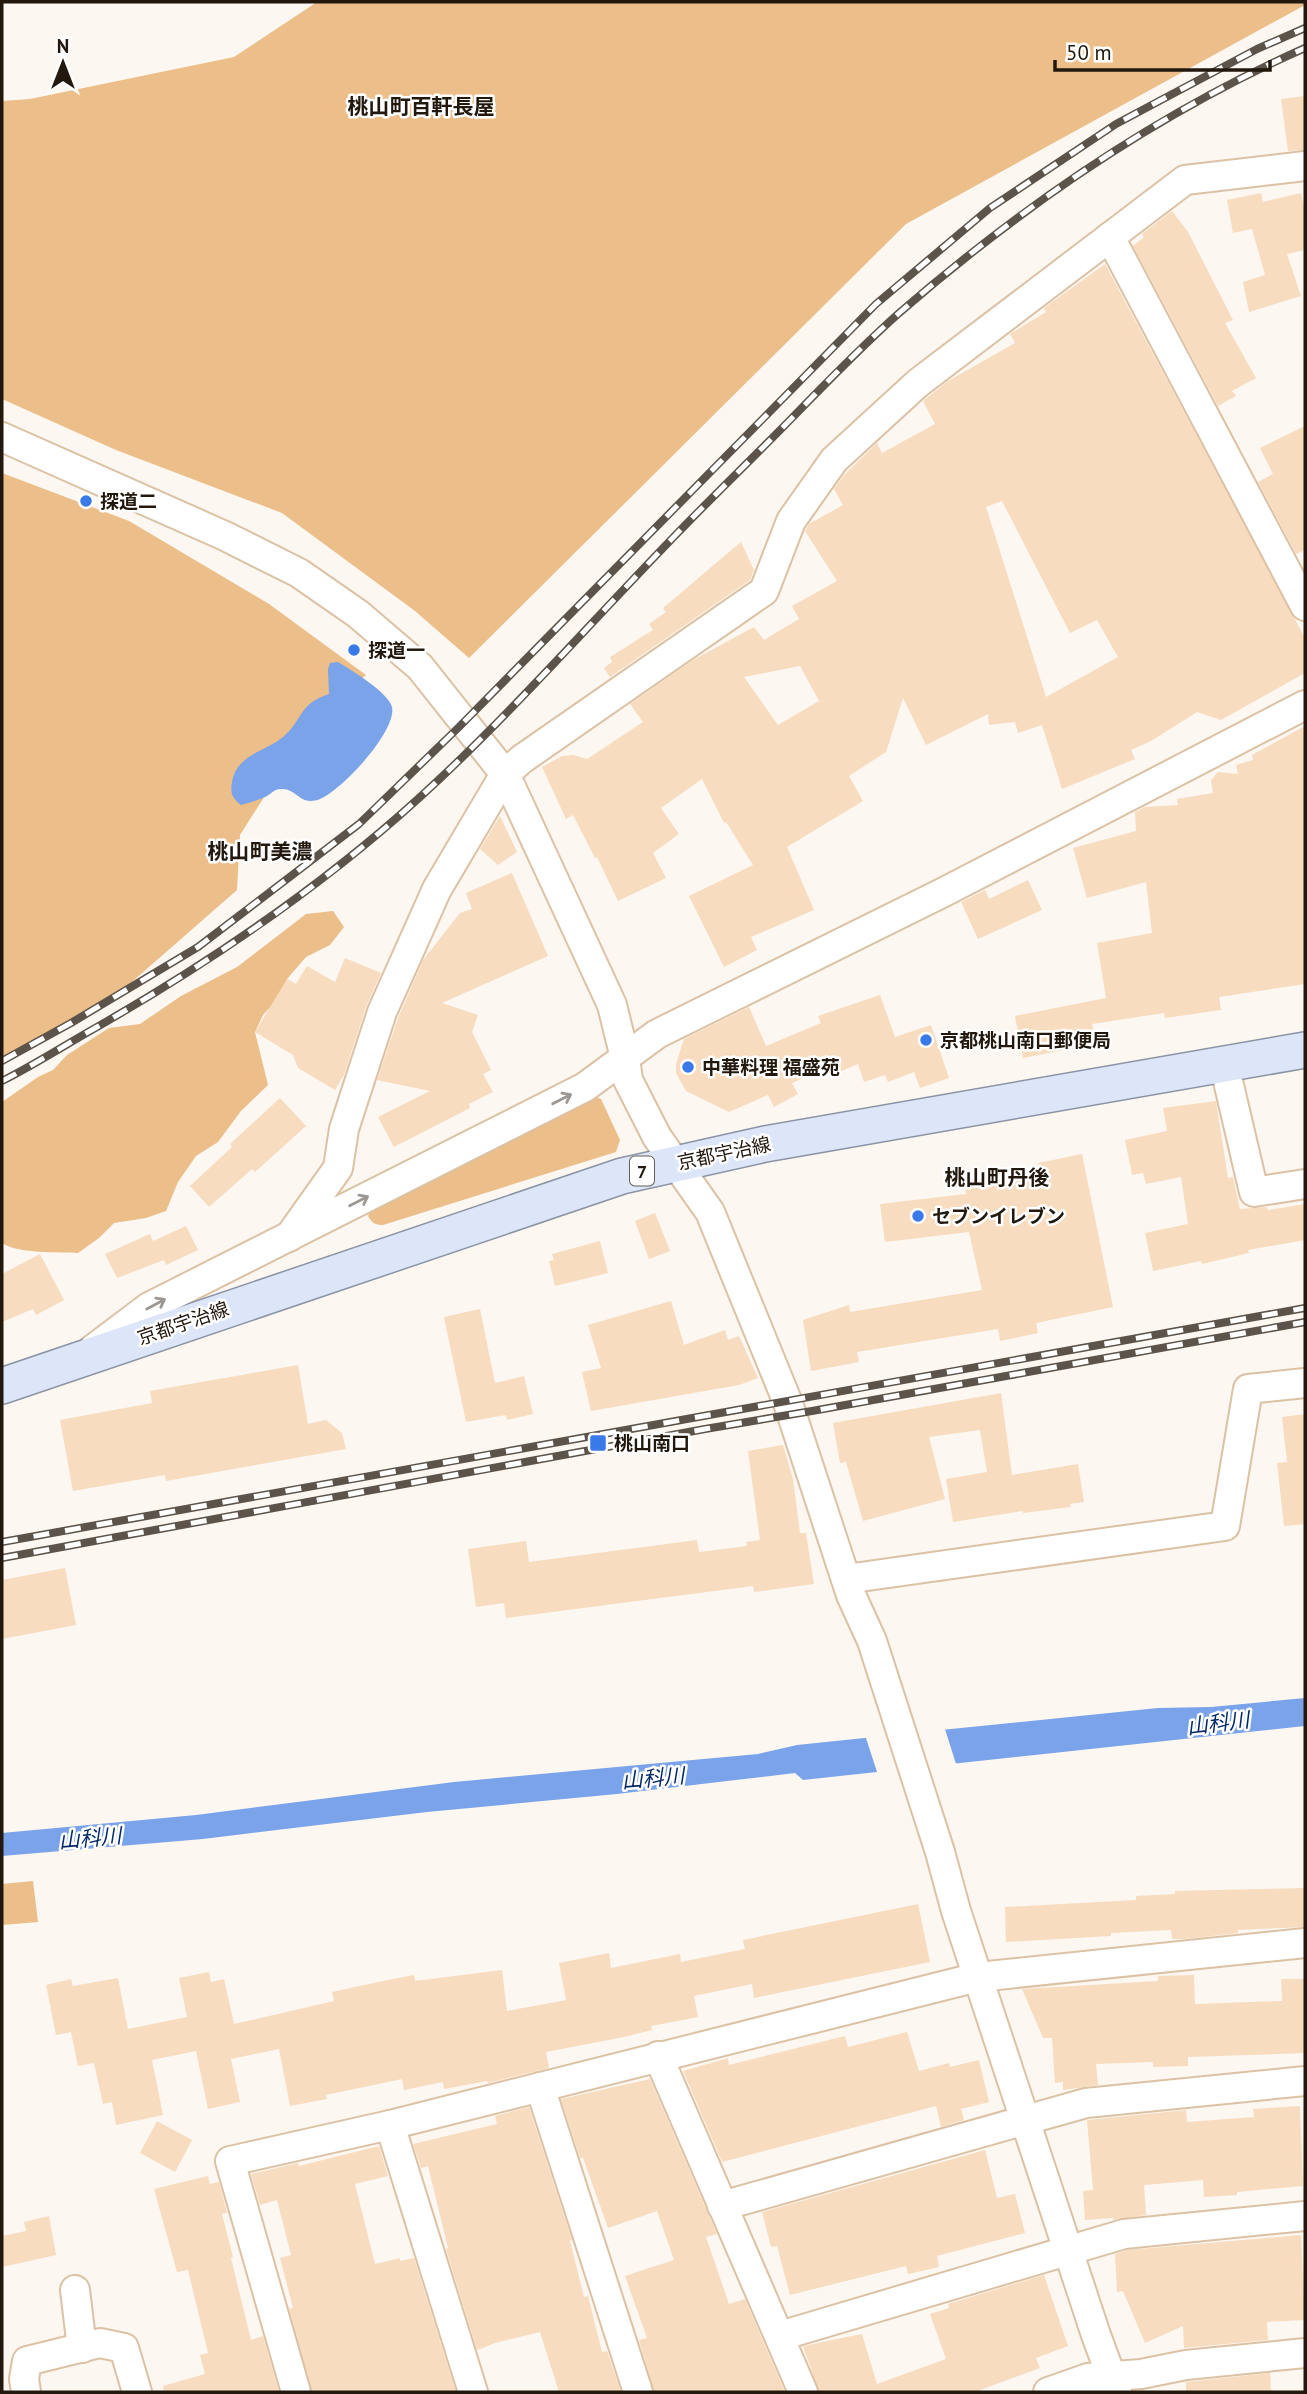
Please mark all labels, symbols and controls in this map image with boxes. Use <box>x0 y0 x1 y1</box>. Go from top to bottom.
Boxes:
north arrow <box>28 28 98 98</box>
scale bar <box>1055 28 1270 72</box>
text: N <box>57 34 69 58</box>
text: 50 m <box>1066 39 1112 66</box>
district label: 桃山町百軒長屋 <box>348 93 495 120</box>
place label: 探道二 <box>100 489 157 513</box>
marker: 探道二 <box>78 493 94 509</box>
place label: 探道一 <box>368 638 425 662</box>
marker: 探道一 <box>346 642 362 658</box>
district label: 桃山町美濃 <box>208 838 313 865</box>
place label: 京都桃山南口郵便局 <box>940 1028 1111 1052</box>
marker: 京都桃山南口郵便局 <box>918 1032 934 1048</box>
place label: 中華料理 福盛苑 <box>702 1055 840 1079</box>
marker: 中華料理 福盛苑 <box>680 1059 696 1075</box>
one-way arrow <box>551 1091 572 1105</box>
street label: 京都宇治線 <box>675 1131 773 1175</box>
road number: 7 <box>630 1156 654 1186</box>
district label: 桃山町丹後 <box>945 1164 1050 1191</box>
one-way arrow <box>348 1194 369 1208</box>
place label: セブンイレブン <box>932 1204 1065 1228</box>
marker: セブンイレブン <box>910 1208 926 1224</box>
street label: 京都宇治線 <box>134 1296 232 1350</box>
one-way arrow <box>145 1297 166 1310</box>
place label: 桃山南口 <box>614 1431 690 1455</box>
marker: 桃山南口 <box>588 1433 608 1453</box>
water label: 山科川 <box>1185 1706 1253 1740</box>
water label: 山科川 <box>620 1762 688 1794</box>
water label: 山科川 <box>57 1822 125 1854</box>

